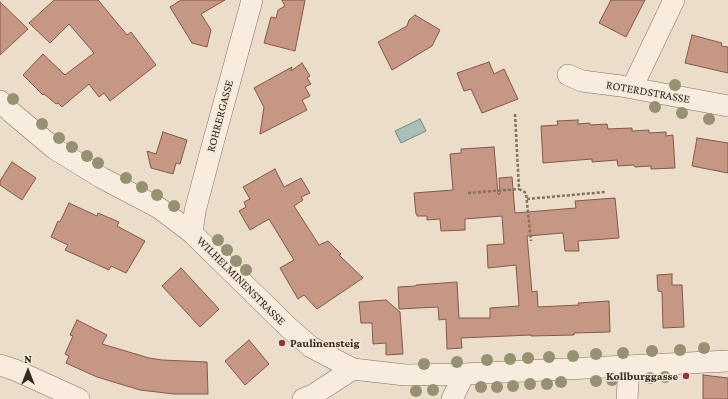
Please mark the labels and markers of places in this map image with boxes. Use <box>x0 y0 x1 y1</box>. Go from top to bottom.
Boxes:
place label: Paulinensteig <box>290 336 360 350</box>
marker: Paulinensteig <box>277 338 287 348</box>
place label: Kollburggasse <box>606 369 678 383</box>
marker: Kollburggasse <box>681 371 691 381</box>

